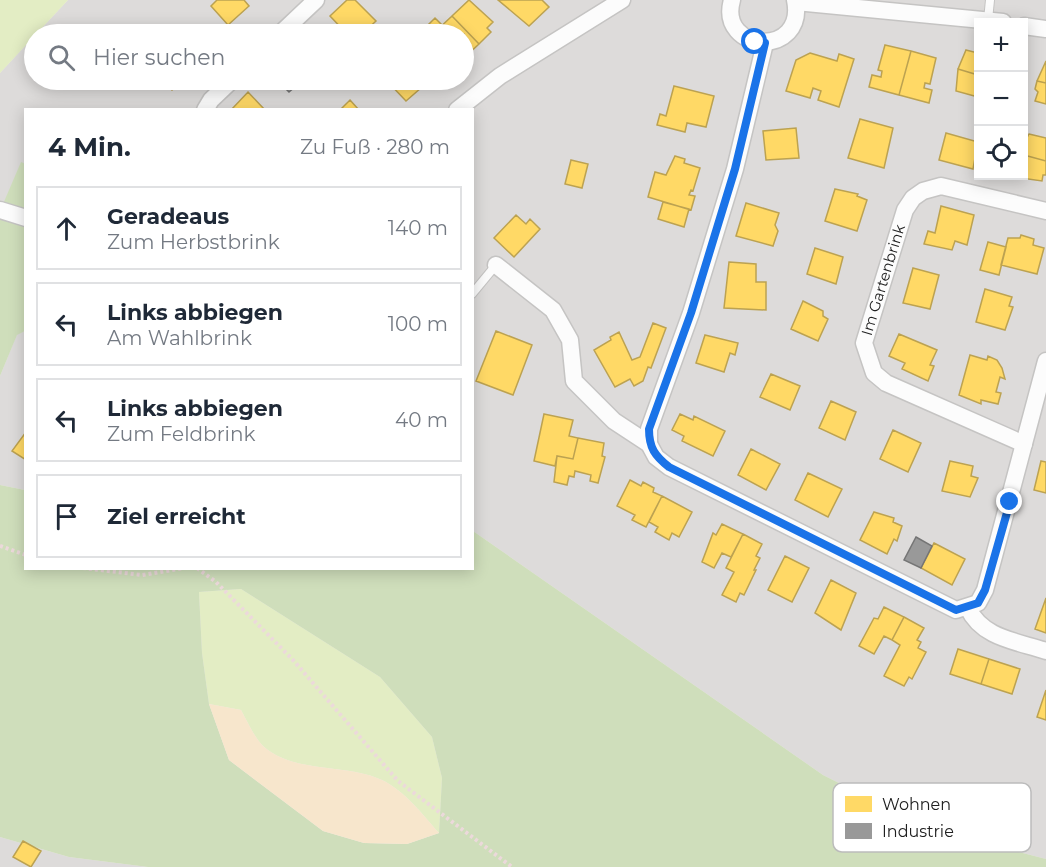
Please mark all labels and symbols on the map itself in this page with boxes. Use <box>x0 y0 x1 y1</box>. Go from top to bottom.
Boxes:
route start <box>741 28 767 54</box>
street label: Im Gartenbrink <box>857 222 909 338</box>
route end <box>996 488 1022 514</box>
legend <box>833 783 1031 852</box>
text: Wohnen <box>882 795 951 814</box>
text: Industrie <box>882 822 954 841</box>

